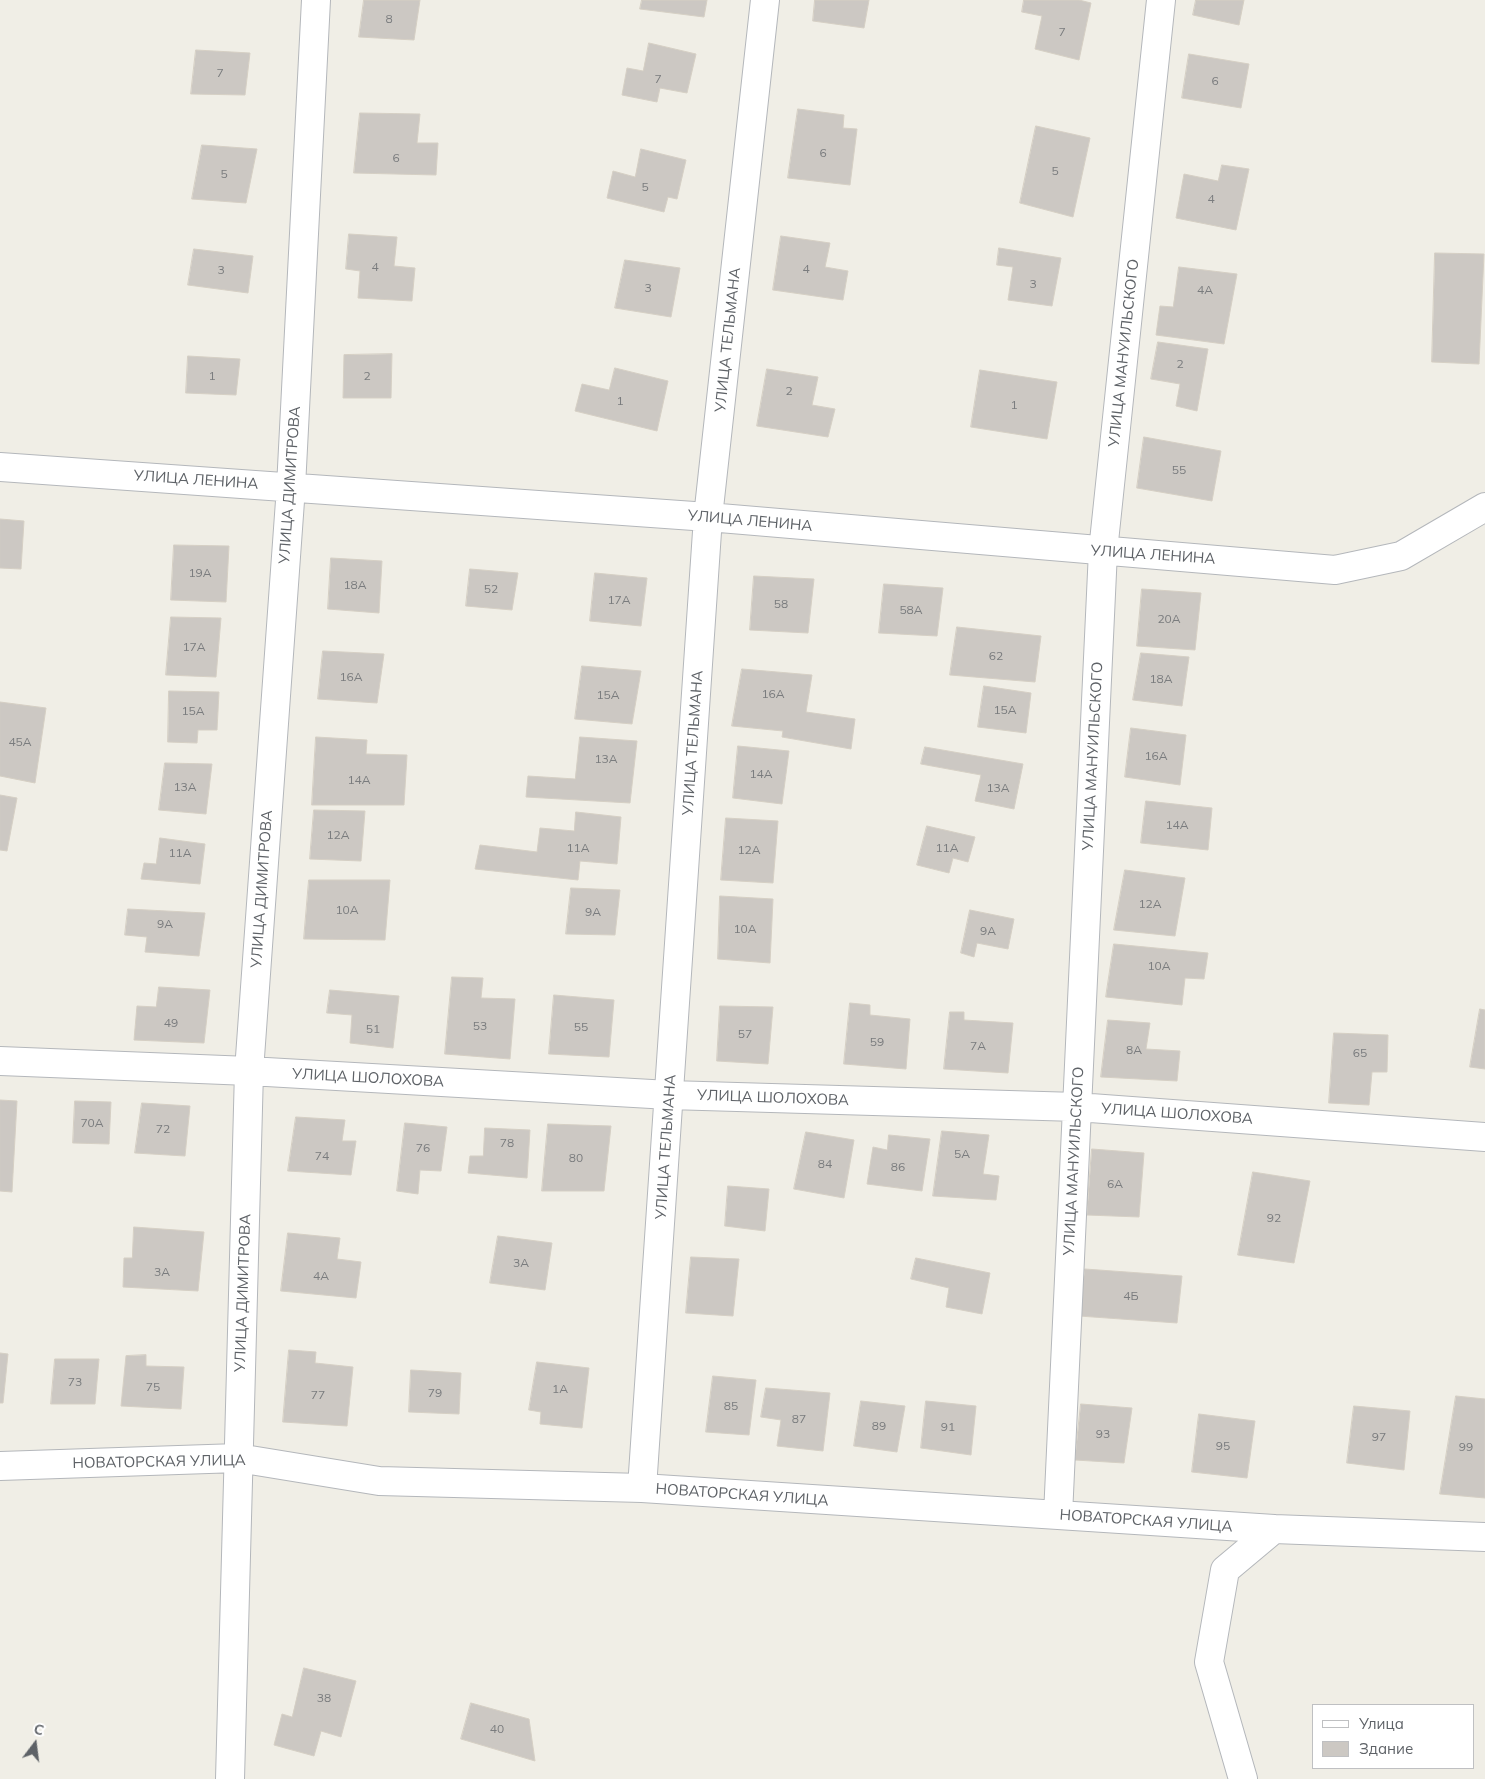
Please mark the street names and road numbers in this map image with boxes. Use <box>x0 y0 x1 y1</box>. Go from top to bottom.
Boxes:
street label: УЛИЦА МАНУИЛЬСКОГО <box>1105 258 1143 448</box>
street label: УЛИЦА ТЕЛЬМАНА <box>711 267 745 413</box>
street label: УЛИЦА ДИМИТРОВА <box>276 405 304 565</box>
street label: УЛИЦА ЛЕНИНА <box>133 467 259 493</box>
street label: УЛИЦА ЛЕНИНА <box>687 507 813 535</box>
street label: УЛИЦА ЛЕНИНА <box>1090 542 1216 568</box>
street label: УЛИЦА МАНУИЛЬСКОГО <box>1079 661 1107 851</box>
street label: УЛИЦА ТЕЛЬМАНА <box>679 670 707 816</box>
street label: УЛИЦА ДИМИТРОВА <box>248 809 276 969</box>
street label: УЛИЦА ШОЛОХОВА <box>292 1065 444 1091</box>
street label: УЛИЦА МАНУИЛЬСКОГО <box>1060 1066 1088 1256</box>
street label: УЛИЦА ТЕЛЬМАНА <box>652 1074 680 1220</box>
street label: УЛИЦА ШОЛОХОВА <box>697 1086 849 1110</box>
street label: УЛИЦА ШОЛОХОВА <box>1101 1100 1253 1128</box>
street label: УЛИЦА ДИМИТРОВА <box>231 1214 255 1372</box>
street label: НОВАТОРСКАЯ УЛИЦА <box>72 1451 246 1473</box>
street label: НОВАТОРСКАЯ УЛИЦА <box>655 1480 829 1510</box>
street label: НОВАТОРСКАЯ УЛИЦА <box>1059 1506 1233 1536</box>

